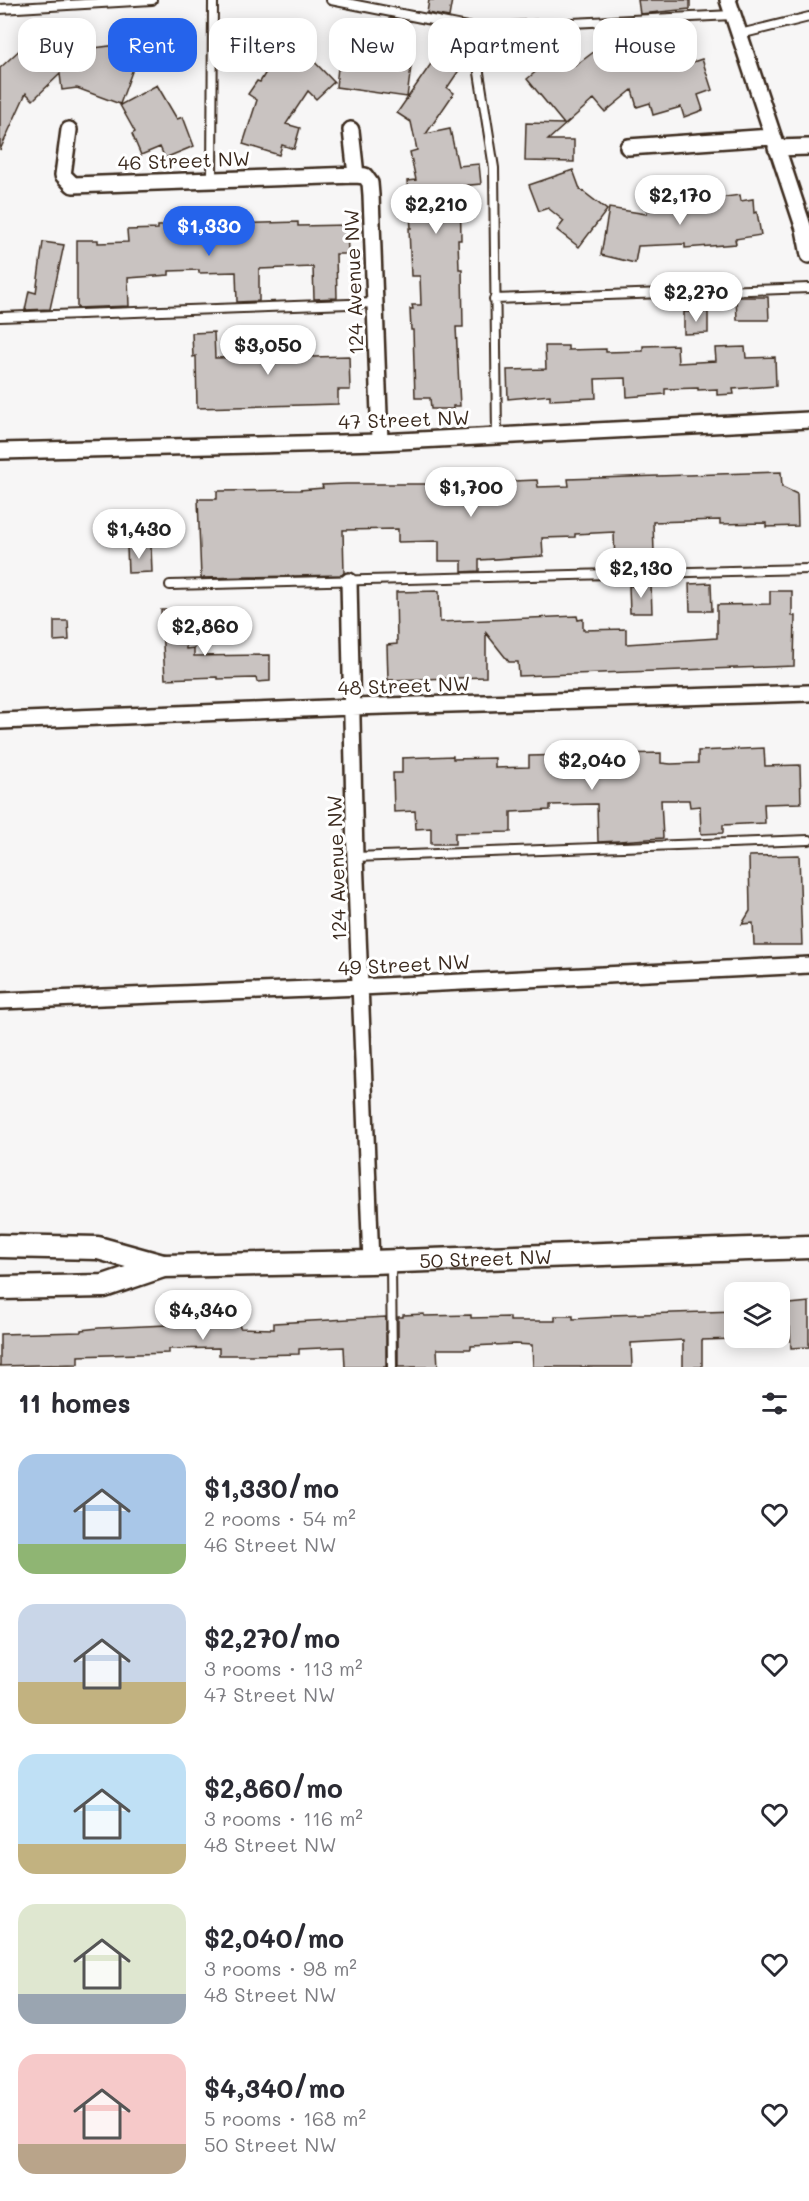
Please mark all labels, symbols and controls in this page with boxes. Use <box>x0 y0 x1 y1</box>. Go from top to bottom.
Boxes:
chip: Buy <box>18 18 96 72</box>
chip: Rent <box>108 18 197 72</box>
chip: Filters <box>209 18 317 72</box>
chip: New <box>329 18 416 72</box>
chip: Apartment <box>428 18 581 72</box>
chip: House <box>593 18 697 72</box>
street label: 46 Street NW <box>117 145 251 175</box>
pin: $2,170 <box>631 175 729 226</box>
text: $2,170 <box>649 181 711 207</box>
pin: $2,210 <box>387 184 485 235</box>
text: $2,210 <box>405 190 467 216</box>
pin: $1,330 <box>160 206 258 257</box>
street label: 124 Avenue NW <box>337 209 369 355</box>
text: $1,330 <box>177 212 241 238</box>
pin: $2,270 <box>647 272 745 323</box>
text: $2,270 <box>664 278 728 304</box>
pin: $3,050 <box>219 325 317 376</box>
text: $3,050 <box>234 331 302 357</box>
street label: 47 Street NW <box>338 404 470 434</box>
pin: $1,700 <box>422 467 520 518</box>
text: $1,700 <box>439 473 503 499</box>
pin: $1,430 <box>90 509 188 560</box>
text: $1,430 <box>107 515 171 541</box>
pin: $2,130 <box>592 548 690 599</box>
text: $2,130 <box>609 554 673 580</box>
pin: $2,860 <box>156 606 254 657</box>
text: $2,860 <box>171 612 239 638</box>
street label: 48 Street NW <box>337 670 471 700</box>
pin: $2,040 <box>543 740 641 791</box>
text: $2,040 <box>558 746 626 772</box>
street label: 124 Avenue NW <box>320 795 352 941</box>
street label: 49 Street NW <box>337 948 471 980</box>
street label: 50 Street NW <box>419 1243 552 1273</box>
map controls <box>724 1282 790 1348</box>
button: layers <box>724 1282 790 1348</box>
pin: $4,340 <box>154 1290 252 1341</box>
text: $4,340 <box>169 1296 237 1322</box>
text: 11 homes <box>18 1386 131 1420</box>
icon: filters <box>758 1387 791 1420</box>
text: $1,330/mo <box>204 1471 339 1505</box>
icon: home <box>66 1478 138 1550</box>
icon: heart <box>758 1498 791 1531</box>
text: 2 rooms · 54 m² <box>204 1505 356 1531</box>
text: 46 Street NW <box>204 1531 337 1557</box>
text: $2,270/mo <box>204 1621 340 1655</box>
icon: home <box>66 1628 138 1700</box>
icon: heart <box>758 1648 791 1681</box>
text: 3 rooms · 113 m² <box>204 1655 363 1681</box>
text: 47 Street NW <box>204 1681 336 1707</box>
text: $2,860/mo <box>204 1771 343 1805</box>
icon: home <box>66 1778 138 1850</box>
icon: heart <box>758 1798 791 1831</box>
text: 3 rooms · 116 m² <box>204 1805 363 1831</box>
text: 48 Street NW <box>204 1831 337 1857</box>
text: $2,040/mo <box>204 1921 344 1955</box>
icon: home <box>66 1928 138 2000</box>
icon: heart <box>758 1948 791 1981</box>
text: 3 rooms · 98 m² <box>204 1955 357 1981</box>
text: 48 Street NW <box>204 1981 337 2007</box>
text: $4,340/mo <box>204 2071 345 2105</box>
icon: home <box>66 2078 138 2150</box>
icon: heart <box>758 2098 791 2131</box>
text: 5 rooms · 168 m² <box>204 2105 366 2131</box>
text: 50 Street NW <box>204 2131 337 2157</box>

